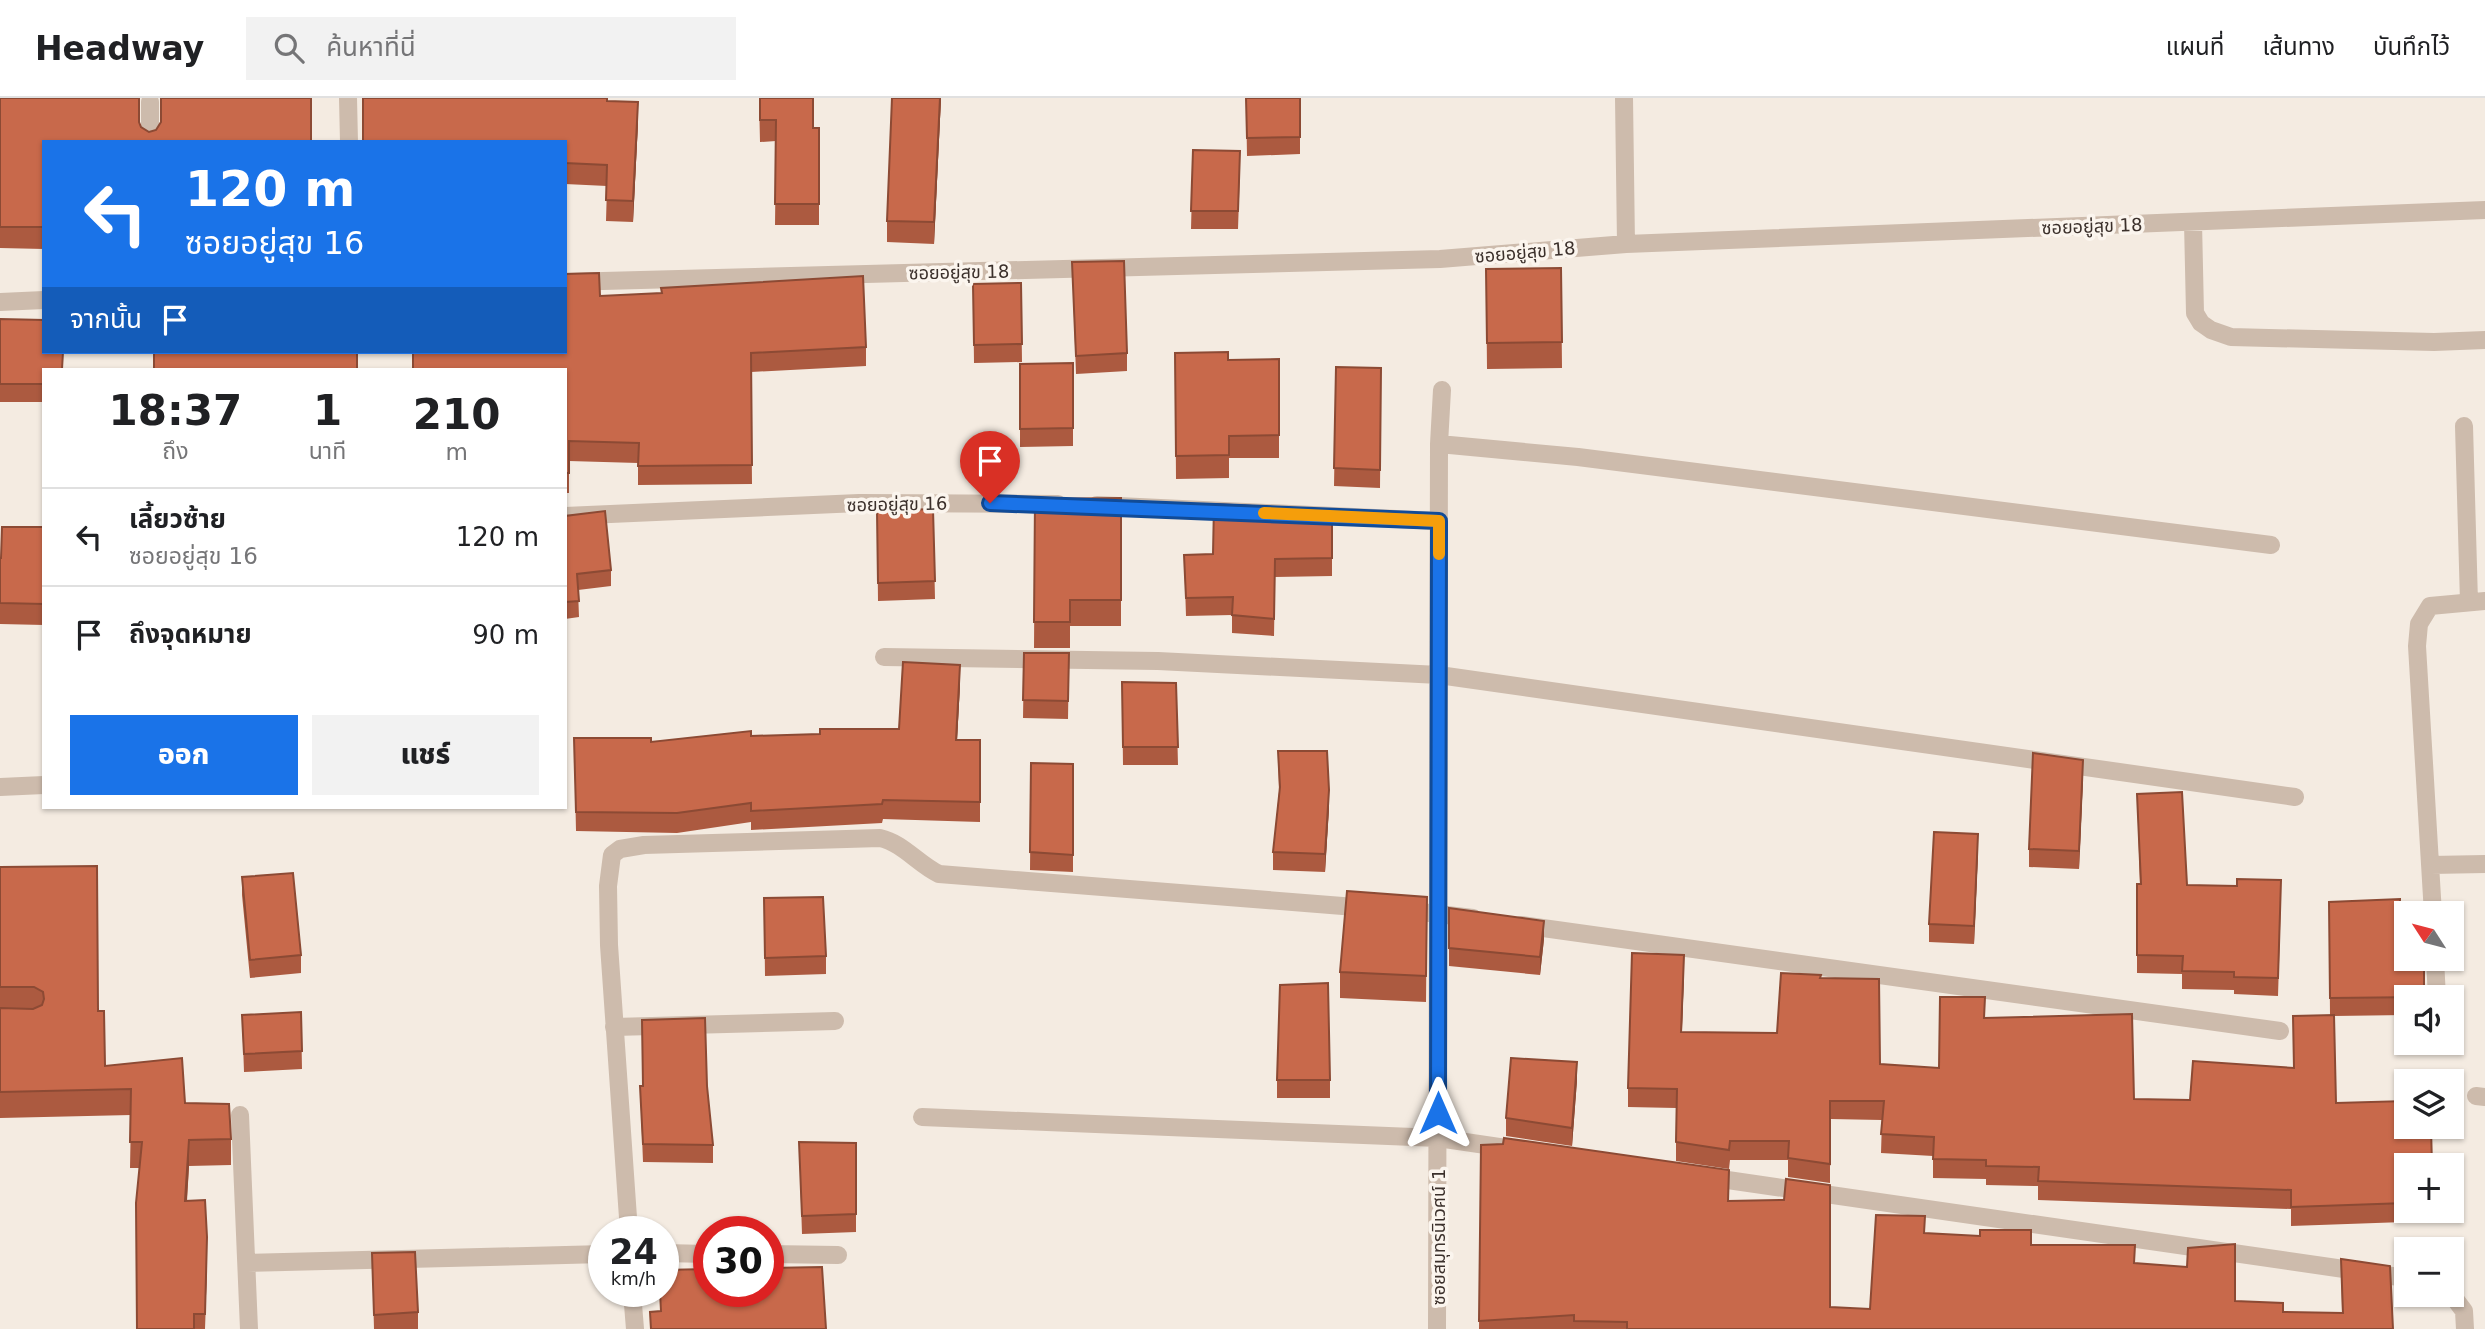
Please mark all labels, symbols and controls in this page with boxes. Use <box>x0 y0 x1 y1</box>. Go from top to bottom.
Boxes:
search box <box>246 17 736 80</box>
text: Headway <box>35 29 204 68</box>
icon: search <box>270 29 308 67</box>
text: ค้นหาที่นี่ <box>326 32 416 62</box>
text: แผนที่ <box>2166 33 2224 61</box>
text: เส้นทาง <box>2262 33 2335 61</box>
text: บันทึกไว้ <box>2373 33 2450 61</box>
text: 120 m <box>185 161 355 218</box>
icon: left <box>70 168 161 259</box>
street label: ซอยอยู่สุข 18 <box>2041 214 2143 240</box>
text: ซอยอยู่สุข 16 <box>185 224 364 262</box>
street label: ซอยอยู่สุข 18 <box>1474 237 1576 269</box>
street label: ซอยอยู่สุข 18 <box>908 261 1010 285</box>
icon: arrive <box>156 301 194 339</box>
text: จากนั้น <box>70 304 142 334</box>
text: 18:37 <box>109 386 242 435</box>
text: 1 <box>313 386 342 435</box>
text: 210 <box>413 390 500 439</box>
pin <box>960 431 1020 503</box>
text: ถึง <box>162 438 188 464</box>
text: นาที <box>309 438 346 464</box>
text: m <box>445 439 468 465</box>
icon: arrive <box>971 442 1009 480</box>
street label: ซอยอยู่สุข 16 <box>846 493 948 517</box>
text: เลี้ยวซ้าย <box>129 504 226 534</box>
icon: left <box>70 518 108 556</box>
text: 120 m <box>456 522 539 552</box>
text: ซอยอยู่สุข 16 <box>129 543 258 569</box>
icon: arrive <box>70 616 108 654</box>
text: ถึงจุดหมาย <box>129 619 252 649</box>
text: 90 m <box>472 620 539 650</box>
button: ออก <box>70 715 298 795</box>
button: แชร์ <box>312 715 539 795</box>
north arrow <box>2394 901 2464 971</box>
map controls <box>2394 901 2464 1307</box>
button: sound <box>2394 985 2464 1055</box>
button: layers <box>2394 1069 2464 1139</box>
position arrow <box>1401 1076 1475 1150</box>
button: + <box>2394 1153 2464 1223</box>
street label: ซอยสมุทรนิเวศน์ 1 <box>1428 1169 1450 1305</box>
speed limit sign: 30 <box>693 1216 784 1307</box>
text: 24 <box>609 1232 658 1272</box>
button: − <box>2394 1237 2464 1307</box>
text: km/h <box>611 1268 656 1289</box>

